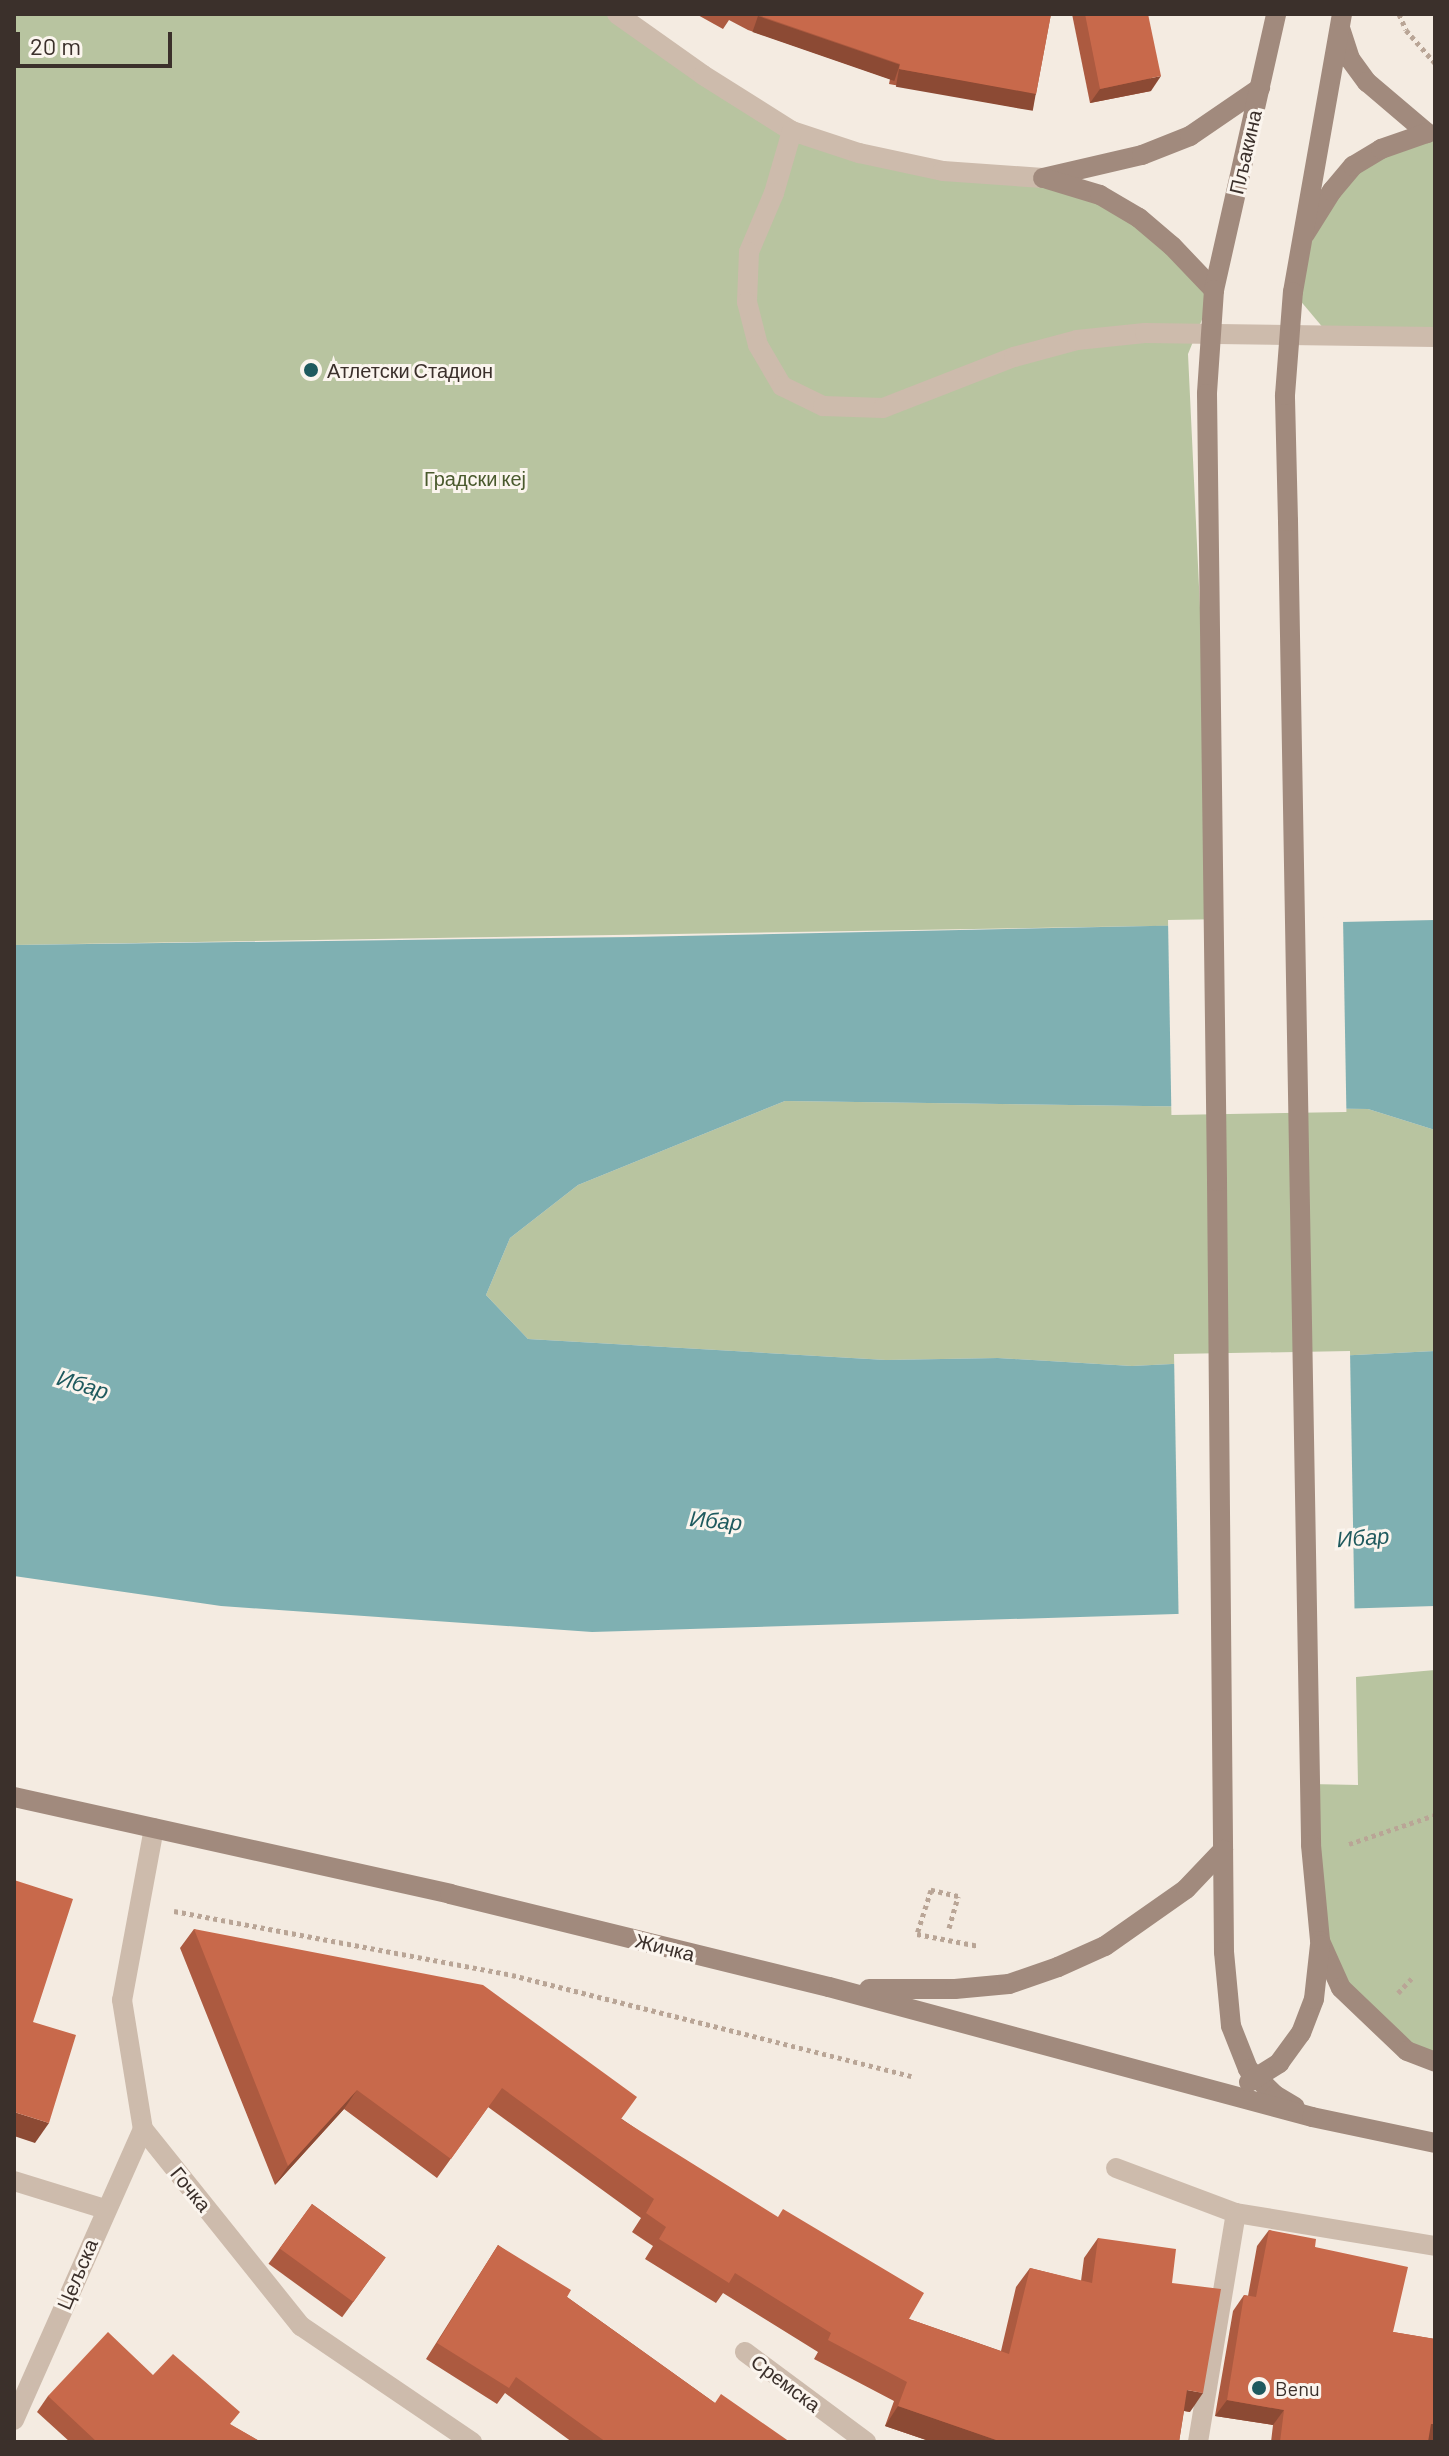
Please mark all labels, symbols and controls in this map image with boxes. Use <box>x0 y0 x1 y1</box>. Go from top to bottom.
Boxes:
scale bar <box>20 16 176 66</box>
text: 20 m <box>30 31 81 60</box>
street label: Пљакина <box>1224 108 1266 196</box>
place label: Атлетски Стадион <box>327 358 493 382</box>
marker: Атлетски Стадион <box>302 361 320 379</box>
park label: Градски кеј <box>424 466 526 490</box>
water label: Ибар <box>54 1364 112 1404</box>
water label: Ибар <box>689 1505 743 1535</box>
water label: Ибар <box>1336 1522 1390 1552</box>
street label: Жичка <box>633 1928 697 1966</box>
street label: Гочка <box>166 2162 216 2216</box>
street label: Цељска <box>51 2235 103 2313</box>
street label: Сремска <box>747 2349 825 2417</box>
place label: Benu <box>1275 2376 1320 2400</box>
marker: Benu <box>1250 2379 1268 2397</box>

